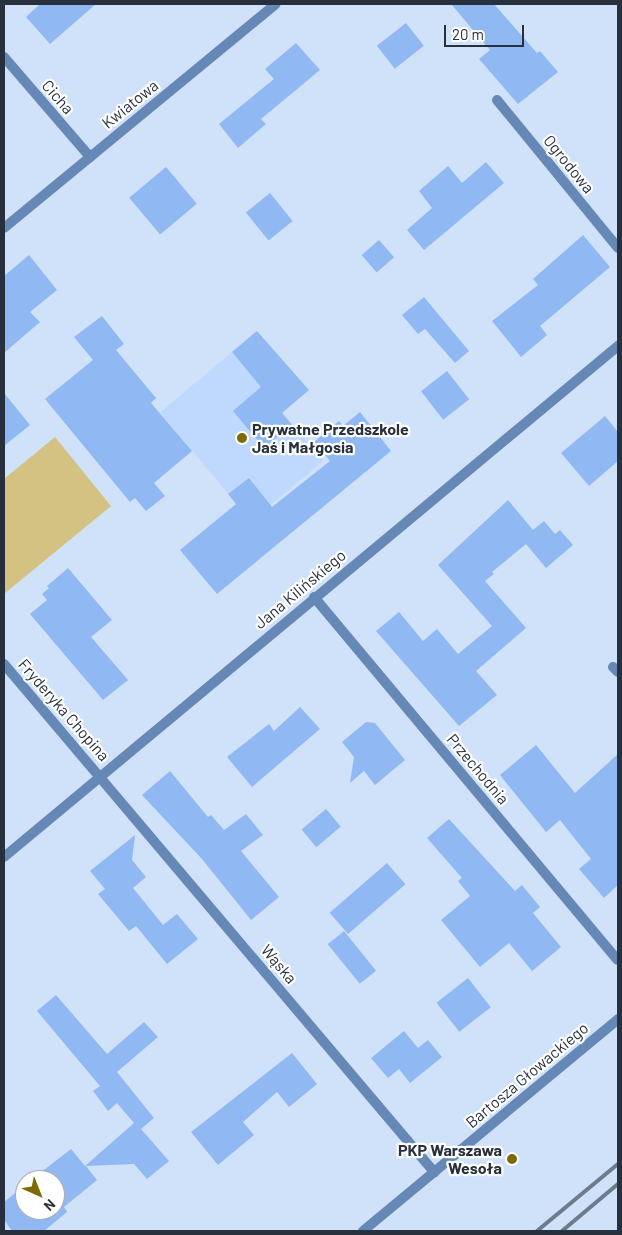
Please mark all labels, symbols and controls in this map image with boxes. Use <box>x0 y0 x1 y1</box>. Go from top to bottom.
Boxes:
scale bar <box>447 15 527 47</box>
text: 20 m <box>452 25 484 43</box>
street label: Cicha <box>38 76 78 118</box>
street label: Kwiatowa <box>98 76 162 132</box>
street label: Ogrodowa <box>540 131 598 197</box>
place label: Prywatne Przedszkole Jaś i Małgosia <box>252 419 409 457</box>
marker: Prywatne Przedszkole Jaś i Małgosia <box>236 432 248 444</box>
street label: Jana Kilińskiego <box>250 545 350 633</box>
street label: Fryderyka Chopina <box>14 655 114 765</box>
street label: Przechodnia <box>443 730 513 808</box>
street label: Wąska <box>257 941 301 987</box>
street label: Bartosza Głowackiego <box>462 1018 592 1132</box>
place label: PKP Warszawa Wesoła <box>398 1140 502 1178</box>
marker: PKP Warszawa Wesoła <box>506 1153 518 1165</box>
north arrow <box>15 1170 65 1220</box>
text: N <box>41 1196 59 1215</box>

